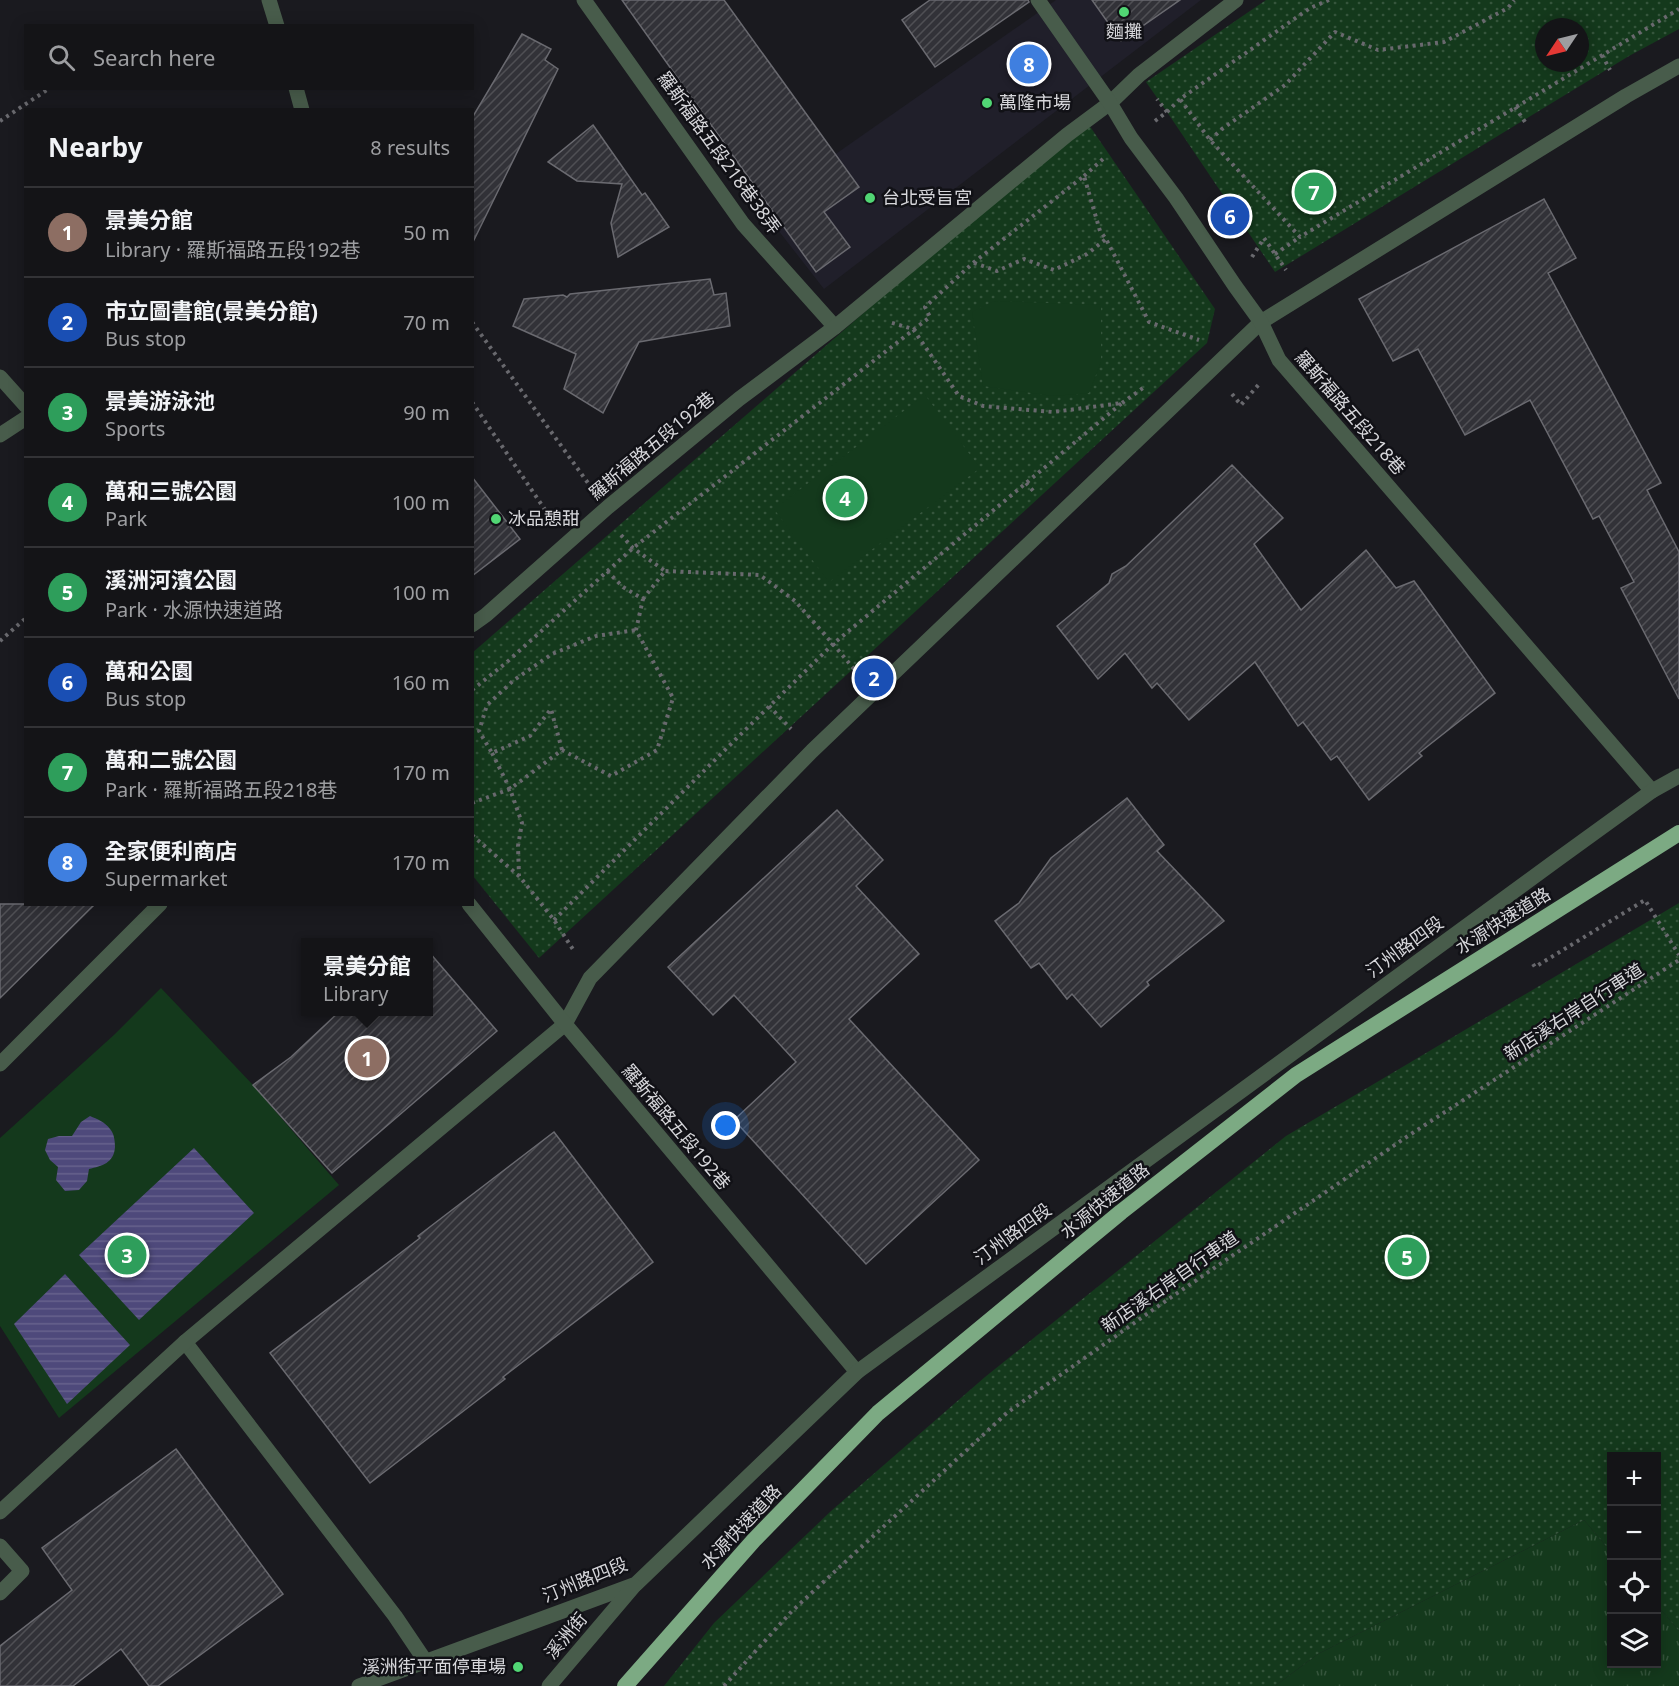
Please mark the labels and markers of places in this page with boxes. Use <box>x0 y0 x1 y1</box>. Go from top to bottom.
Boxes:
marker: 麵攤 <box>1117 5 1131 19</box>
place label: 麵攤 <box>1106 19 1142 43</box>
pin: 8 <box>1010 42 1048 86</box>
place label: 萬隆市場 <box>999 90 1071 114</box>
marker: 萬隆市場 <box>980 96 994 110</box>
pin: 7 <box>1294 170 1334 214</box>
place label: 台北受旨宮 <box>882 185 972 209</box>
marker: 台北受旨宮 <box>863 191 877 205</box>
pin: 6 <box>1210 194 1250 238</box>
pin: 4 <box>826 476 864 520</box>
place label: 冰品憩甜 <box>508 506 580 530</box>
marker: 冰品憩甜 <box>489 512 503 526</box>
pin: 2 <box>854 656 894 700</box>
pin: 1 <box>348 1036 386 1080</box>
pin: 3 <box>108 1232 146 1278</box>
pin: 5 <box>1388 1234 1426 1280</box>
place label: 溪洲街平面停車場 <box>362 1654 506 1678</box>
marker: 溪洲街平面停車場 <box>511 1660 525 1674</box>

